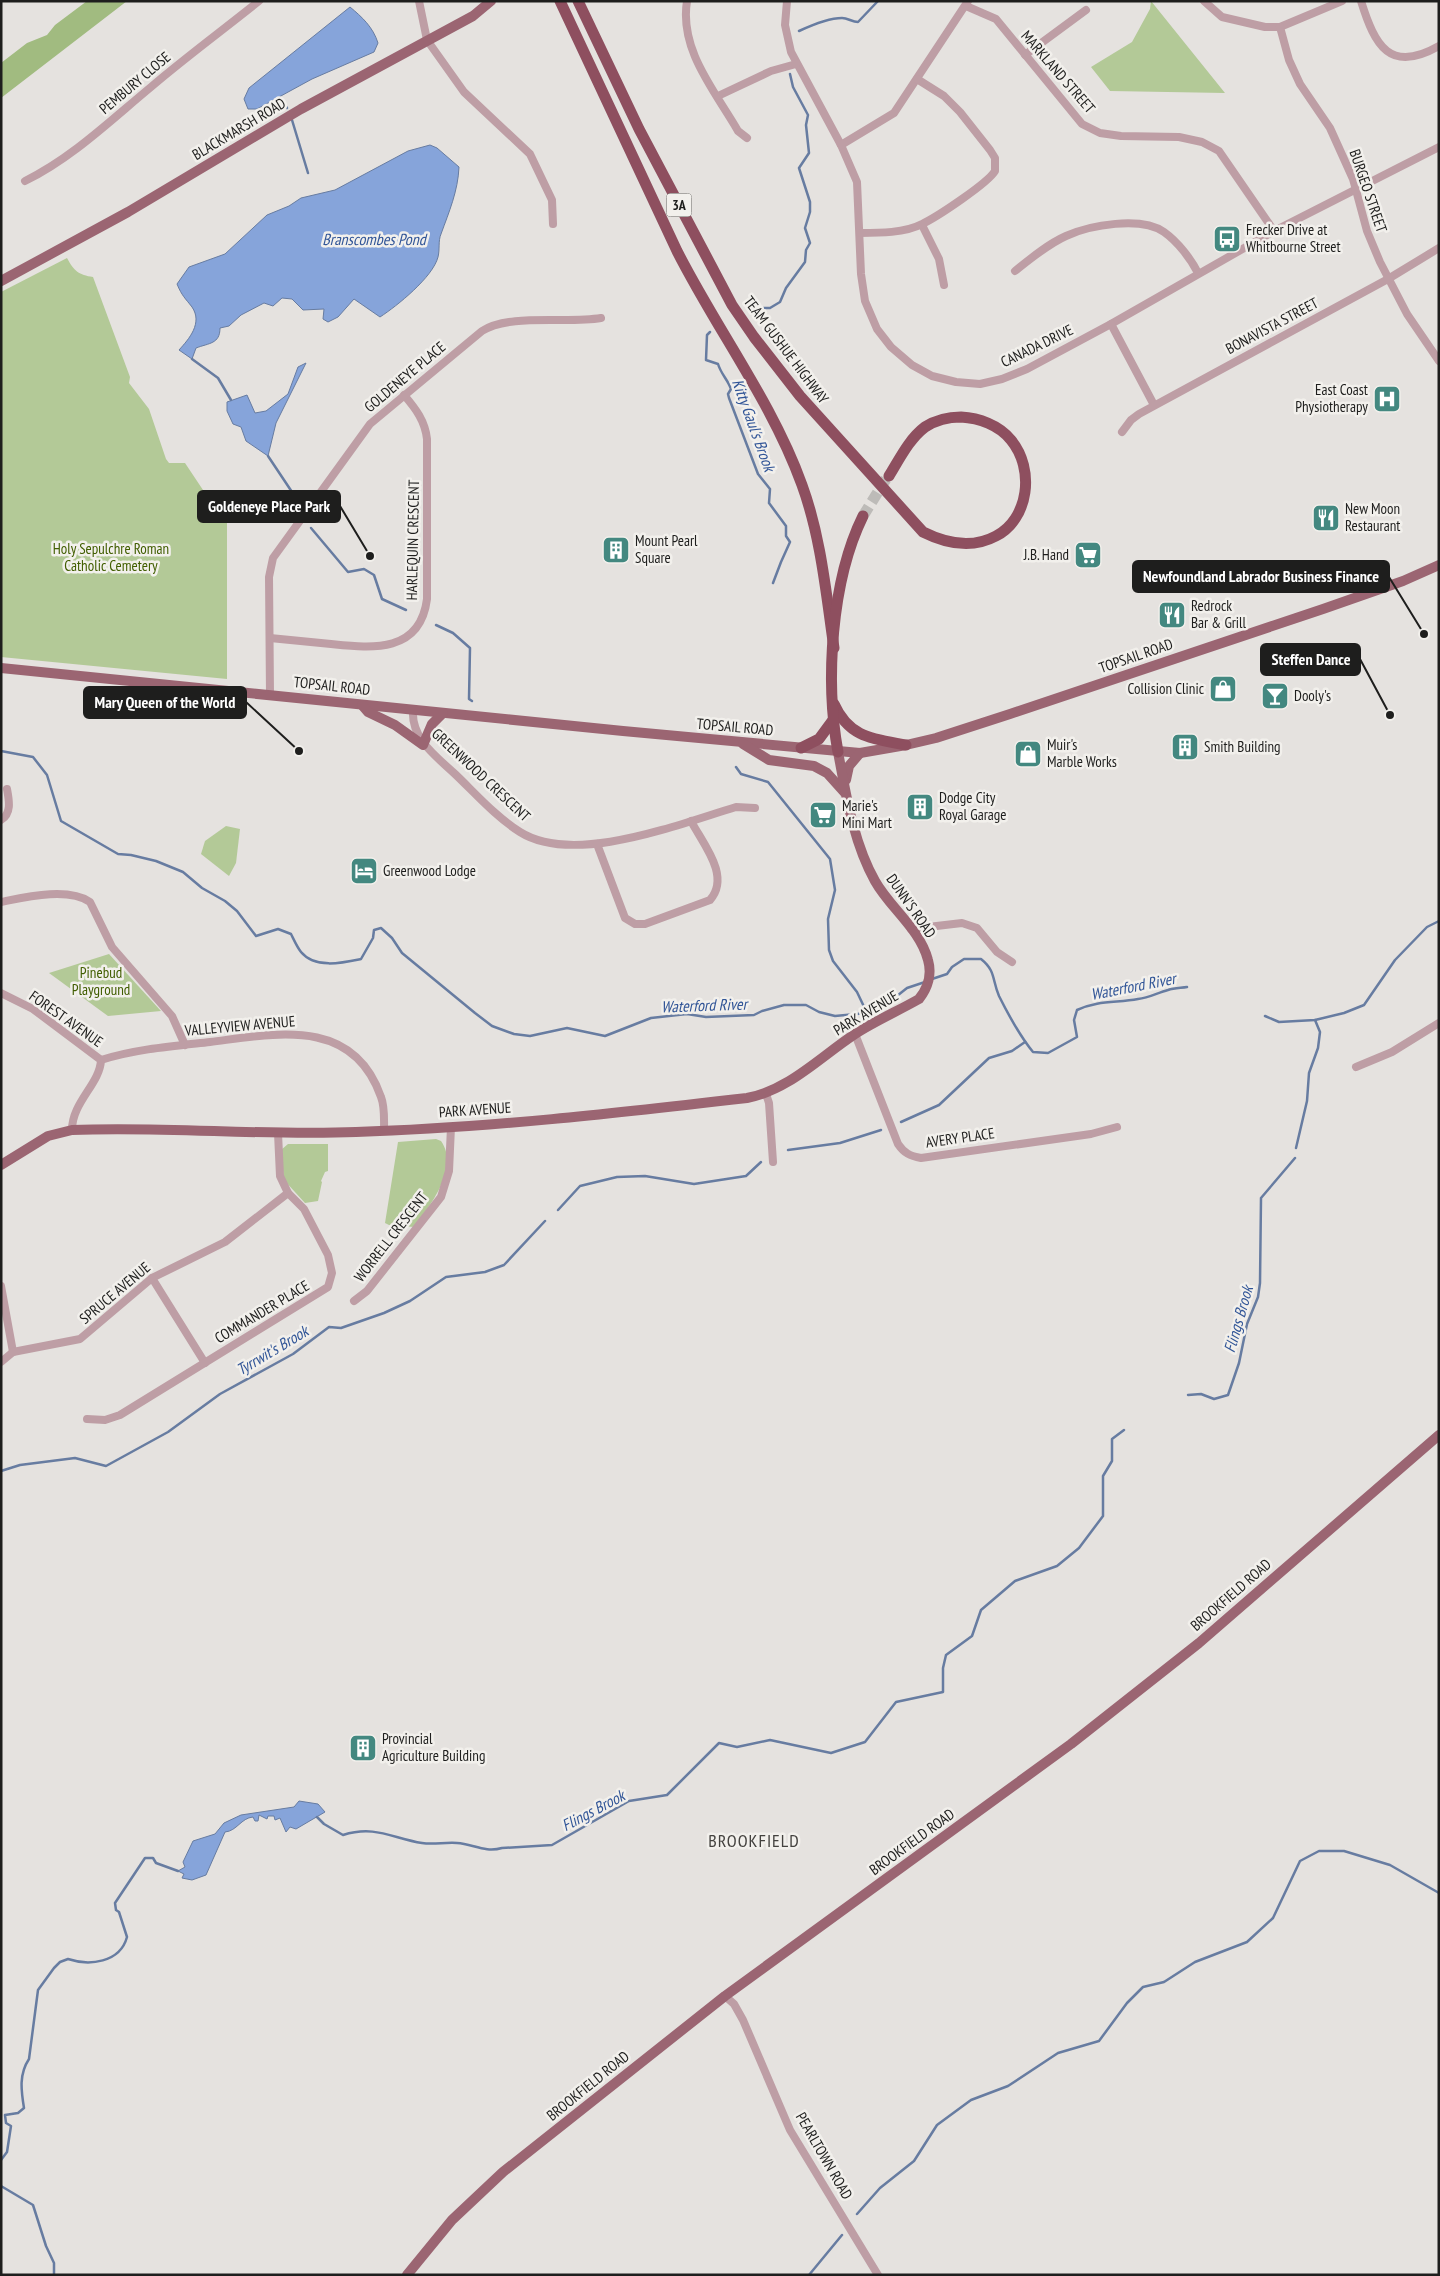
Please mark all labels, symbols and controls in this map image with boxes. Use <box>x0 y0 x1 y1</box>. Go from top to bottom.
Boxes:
street label: MARKLAND STREET <box>1017 26 1100 117</box>
street label: PEMBURY CLOSE <box>95 47 174 118</box>
street label: BLACKMARSH ROAD <box>189 93 289 164</box>
street label: BURGEO STREET <box>1345 147 1392 235</box>
road number: 3A <box>666 194 692 216</box>
place label: Frecker Drive at Whitbourne Street <box>1246 220 1341 256</box>
bus stop icon: Frecker Drive at Whitbourne Street <box>1212 224 1242 254</box>
water label: Branscombes Pond <box>322 229 428 249</box>
street label: TEAM GUSHUE HIGHWAY <box>740 292 833 407</box>
street label: BONAVISTA STREET <box>1222 293 1322 358</box>
street label: CANADA DRIVE <box>998 320 1076 371</box>
street label: GOLDENEYE PLACE <box>360 337 449 416</box>
water label: Kitty Gaul's Brook <box>728 376 781 476</box>
place label: East Coast Physiotherapy <box>1295 380 1368 416</box>
hospital icon: East Coast Physiotherapy <box>1372 384 1402 414</box>
street label: HARLEQUIN CRESCENT <box>402 479 423 601</box>
callout: Goldeneye Place Park <box>198 491 340 522</box>
text: Goldeneye Place Park <box>208 496 330 516</box>
place label: New Moon Restaurant <box>1345 499 1400 535</box>
restaurant icon: New Moon Restaurant <box>1311 503 1341 533</box>
place label: Mount Pearl Square <box>635 531 698 567</box>
building icon: Mount Pearl Square <box>601 535 631 565</box>
park label: Holy Sepulchre Roman Catholic Cemetery <box>53 539 169 575</box>
supermarket icon: J.B. Hand <box>1073 540 1103 570</box>
place label: J.B. Hand <box>1023 545 1069 564</box>
callout: Newfoundland Labrador Business Finance <box>1133 561 1389 592</box>
text: Newfoundland Labrador Business Finance <box>1143 566 1379 586</box>
place label: Redrock Bar & Grill <box>1191 596 1247 632</box>
restaurant icon: Redrock Bar & Grill <box>1157 600 1187 630</box>
street label: TOPSAIL ROAD <box>1096 634 1175 677</box>
callout: Steffen Dance <box>1261 644 1360 675</box>
text: Steffen Dance <box>1272 649 1351 669</box>
street label: TOPSAIL ROAD <box>293 672 371 699</box>
shop icon: Collision Clinic <box>1208 674 1238 704</box>
place label: Collision Clinic <box>1127 679 1205 698</box>
bar icon: Dooly's <box>1260 681 1290 711</box>
place label: Dooly's <box>1294 686 1331 705</box>
callout: Mary Queen of the World <box>84 687 246 718</box>
text: Mary Queen of the World <box>95 692 235 712</box>
street label: TOPSAIL ROAD <box>696 714 774 739</box>
street label: GREENWOOD CRESCENT <box>428 724 535 825</box>
building icon: Smith Building <box>1170 732 1200 762</box>
place label: Muir's Marble Works <box>1047 735 1117 771</box>
place label: Smith Building <box>1204 737 1281 756</box>
shop icon: Muir's Marble Works <box>1013 739 1043 769</box>
place label: Dodge City Royal Garage <box>939 788 1006 824</box>
building icon: Dodge City Royal Garage <box>905 792 935 822</box>
place label: Marie's Mini Mart <box>842 796 892 832</box>
supermarket icon: Marie's Mini Mart <box>808 800 838 830</box>
hotel icon: Greenwood Lodge <box>349 856 379 886</box>
place label: Greenwood Lodge <box>383 861 476 880</box>
street label: DUNN'S ROAD <box>882 870 940 941</box>
park label: Pinebud Playground <box>72 963 130 999</box>
water label: Waterford River <box>1089 967 1180 1004</box>
street label: FOREST AVENUE <box>26 986 107 1051</box>
street label: PARK AVENUE <box>830 986 902 1039</box>
water label: Waterford River <box>661 993 750 1016</box>
street label: VALLEYVIEW AVENUE <box>183 1011 296 1040</box>
street label: PARK AVENUE <box>438 1098 512 1121</box>
street label: AVERY PLACE <box>924 1123 996 1152</box>
street label: WORRELL CRESCENT <box>350 1188 432 1285</box>
street label: SPRUCE AVENUE <box>75 1258 154 1328</box>
street label: COMMANDER PLACE <box>211 1276 312 1347</box>
water label: Flings Brook <box>1219 1282 1258 1355</box>
water label: Tyrrwit's Brook <box>232 1320 313 1379</box>
street label: BROOKFIELD ROAD <box>1186 1554 1275 1635</box>
place label: Provincial Agriculture Building <box>382 1729 485 1765</box>
building icon: Provincial Agriculture Building <box>348 1733 378 1763</box>
water label: Flings Brook <box>558 1784 630 1835</box>
street label: BROOKFIELD ROAD <box>865 1804 958 1879</box>
district label: BROOKFIELD <box>708 1829 800 1852</box>
street label: BROOKFIELD ROAD <box>543 2046 633 2125</box>
street label: PEARLTOWN ROAD <box>792 2109 857 2203</box>

